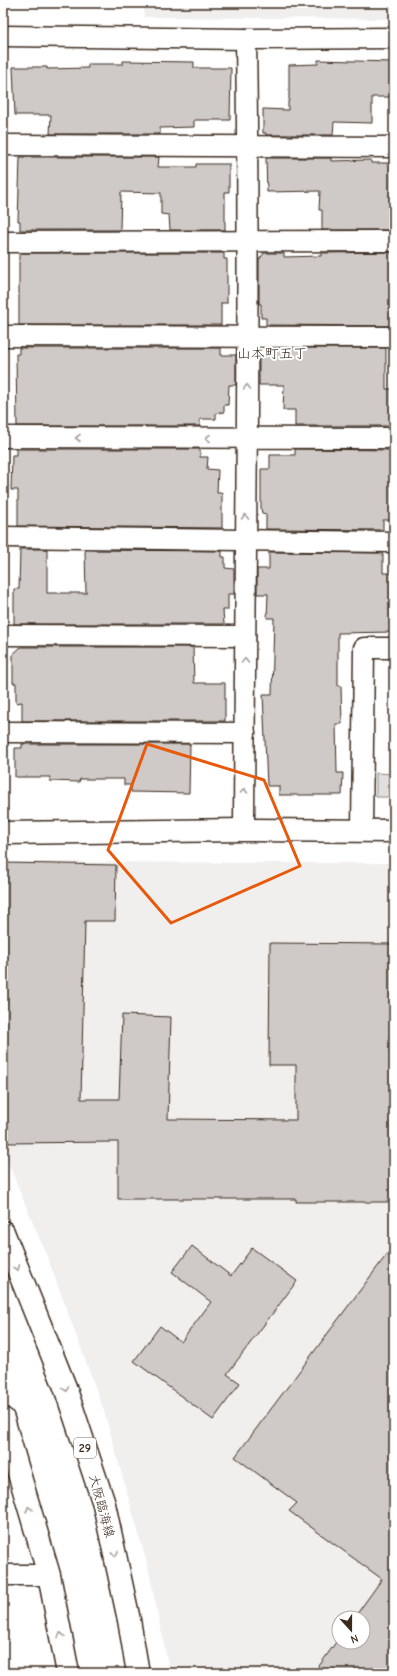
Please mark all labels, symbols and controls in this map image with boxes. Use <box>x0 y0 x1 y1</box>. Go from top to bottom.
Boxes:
district label: 山本町五丁 <box>237 345 307 362</box>
one-way arrow <box>243 384 251 390</box>
one-way arrow <box>75 434 81 442</box>
one-way arrow <box>205 434 211 442</box>
one-way arrow <box>241 514 250 520</box>
one-way arrow <box>241 658 249 664</box>
one-way arrow <box>240 788 248 794</box>
one-way arrow <box>13 1265 21 1272</box>
one-way arrow <box>61 1386 69 1393</box>
road number: 29 <box>74 1438 96 1458</box>
street label: 大阪臨海線 <box>86 1473 118 1540</box>
one-way arrow <box>25 1505 34 1512</box>
one-way arrow <box>110 1551 118 1557</box>
north arrow <box>331 1610 371 1650</box>
one-way arrow <box>57 1632 65 1638</box>
text: N <box>349 1632 360 1646</box>

